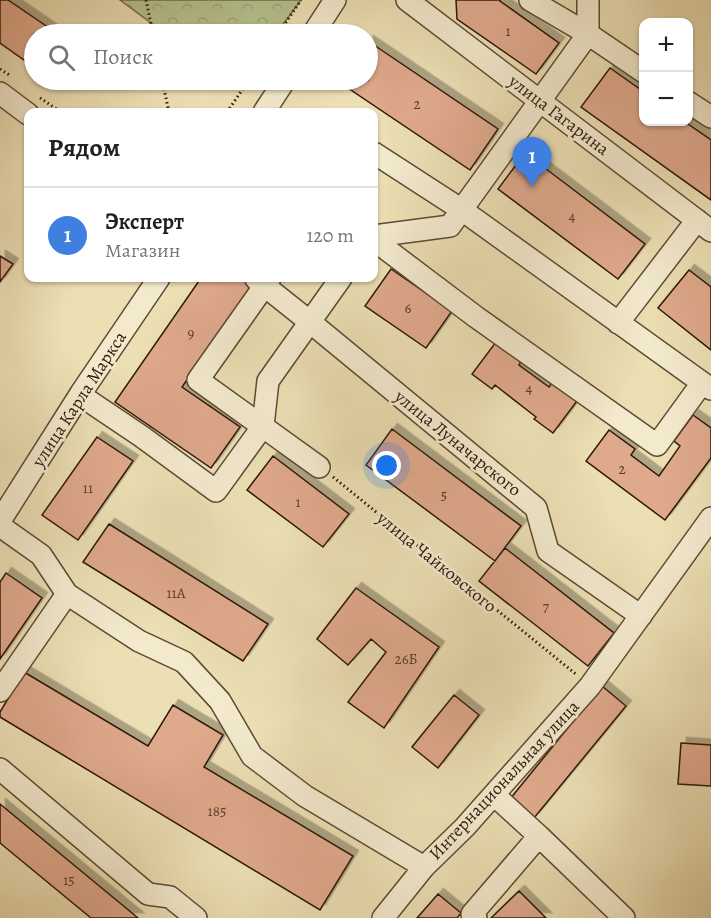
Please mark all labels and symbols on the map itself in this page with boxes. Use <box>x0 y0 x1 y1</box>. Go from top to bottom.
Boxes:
house number: 1 <box>505 21 511 41</box>
street label: улица Гагарина <box>503 69 615 161</box>
house number: 2 <box>413 94 421 114</box>
pin: 1 <box>512 138 552 187</box>
house number: 4 <box>569 206 576 226</box>
house number: 6 <box>405 298 412 318</box>
house number: 9 <box>188 323 195 343</box>
street label: улица Карла Маркса <box>26 326 132 472</box>
house number: 4 <box>526 378 533 398</box>
street label: улица Луначарского <box>389 384 526 502</box>
your location <box>372 451 401 480</box>
house number: 2 <box>618 459 626 479</box>
house number: 11 <box>83 478 93 498</box>
house number: 5 <box>441 485 447 505</box>
house number: 1 <box>295 492 301 512</box>
street label: улица Чайковского <box>371 506 502 618</box>
house number: 11А <box>166 583 186 603</box>
house number: 7 <box>543 597 550 617</box>
house number: 26Б <box>395 649 418 669</box>
street label: Интернациональная улица <box>423 694 585 865</box>
house number: 185 <box>208 801 226 821</box>
house number: 15 <box>63 870 75 890</box>

